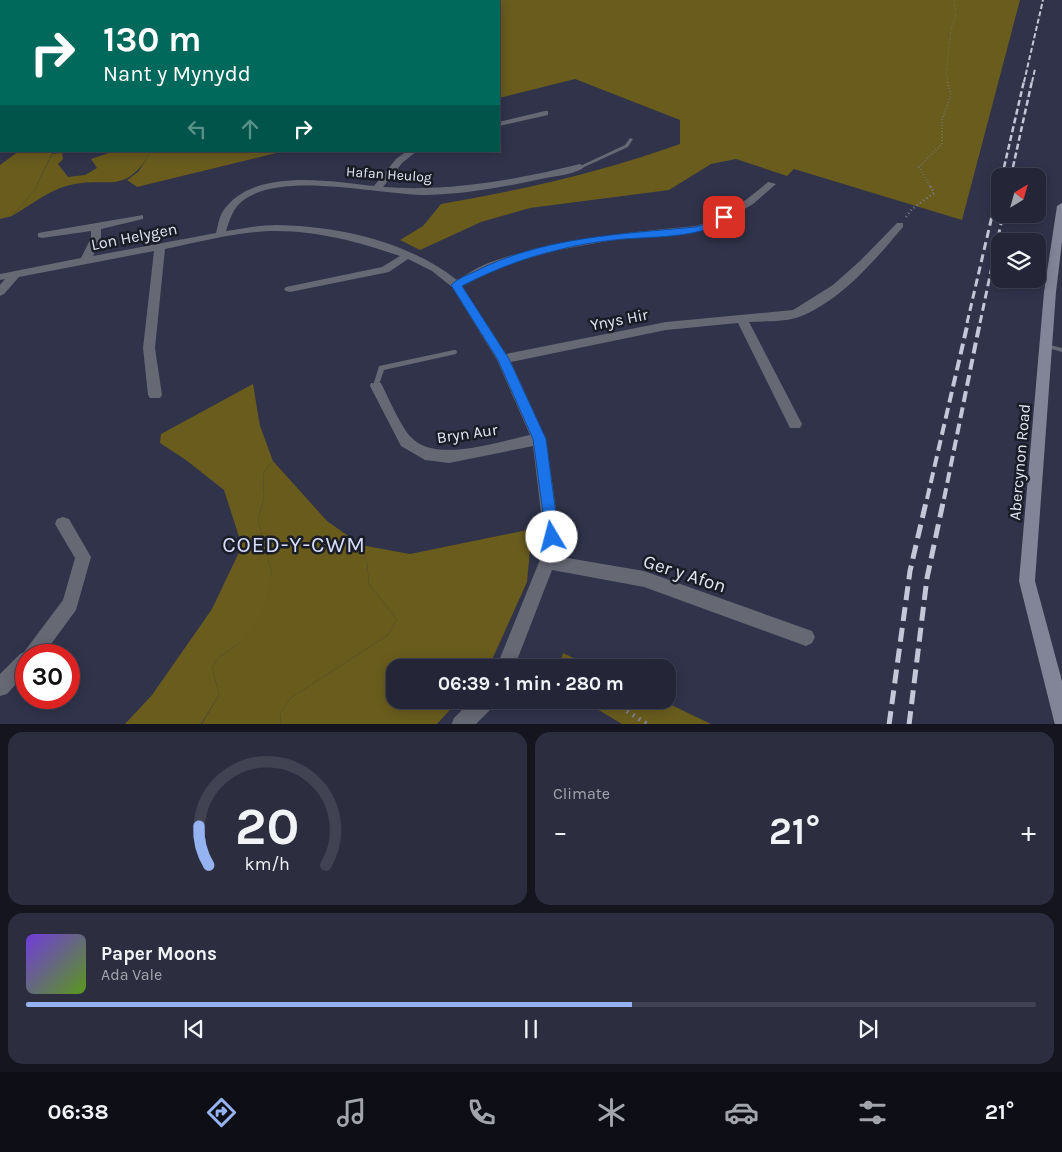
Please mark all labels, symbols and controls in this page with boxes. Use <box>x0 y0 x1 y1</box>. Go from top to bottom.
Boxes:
text: 130 m <box>103 19 201 60</box>
icon: right <box>20 20 85 85</box>
text: Nant y Mynydd <box>103 61 251 87</box>
icon: left <box>183 115 211 143</box>
icon: ahead <box>236 115 264 143</box>
icon: right <box>289 115 317 143</box>
street label: Hafan Heulog <box>346 163 432 186</box>
north arrow <box>991 168 1046 222</box>
map controls <box>991 168 1046 288</box>
pin <box>703 196 745 238</box>
icon: arrive <box>710 203 738 231</box>
street label: Lon Helygen <box>89 219 179 254</box>
button: layers <box>991 233 1046 288</box>
street label: Ynys Hir <box>589 305 650 334</box>
street label: Abercynon Road <box>1005 403 1034 521</box>
street label: Bryn Aur <box>435 420 499 447</box>
position arrow <box>525 510 577 562</box>
district label: COED-Y-CWM <box>222 532 366 558</box>
street label: Ger y Afon <box>641 550 729 598</box>
speed limit sign: 30 <box>15 644 80 709</box>
text: 06:39 · 1 min · 280 m <box>438 673 624 695</box>
text: Climate <box>553 784 610 803</box>
text: 20 <box>235 796 300 857</box>
text: 21° <box>769 809 820 854</box>
text: − <box>553 815 568 848</box>
text: + <box>1021 815 1036 848</box>
text: km/h <box>245 854 290 875</box>
text: Paper Moons <box>101 943 217 965</box>
text: Ada Vale <box>101 965 162 984</box>
icon: previous <box>180 1015 208 1043</box>
icon: pause <box>517 1015 545 1043</box>
icon: next <box>854 1015 882 1043</box>
icon: directions <box>204 1095 239 1130</box>
icon: music <box>334 1095 369 1130</box>
icon: phone <box>464 1095 499 1130</box>
icon: climate <box>594 1095 629 1130</box>
icon: car <box>724 1095 759 1130</box>
icon: filters <box>855 1095 890 1130</box>
text: 06:38 <box>48 1099 109 1125</box>
text: 21° <box>985 1099 1014 1125</box>

